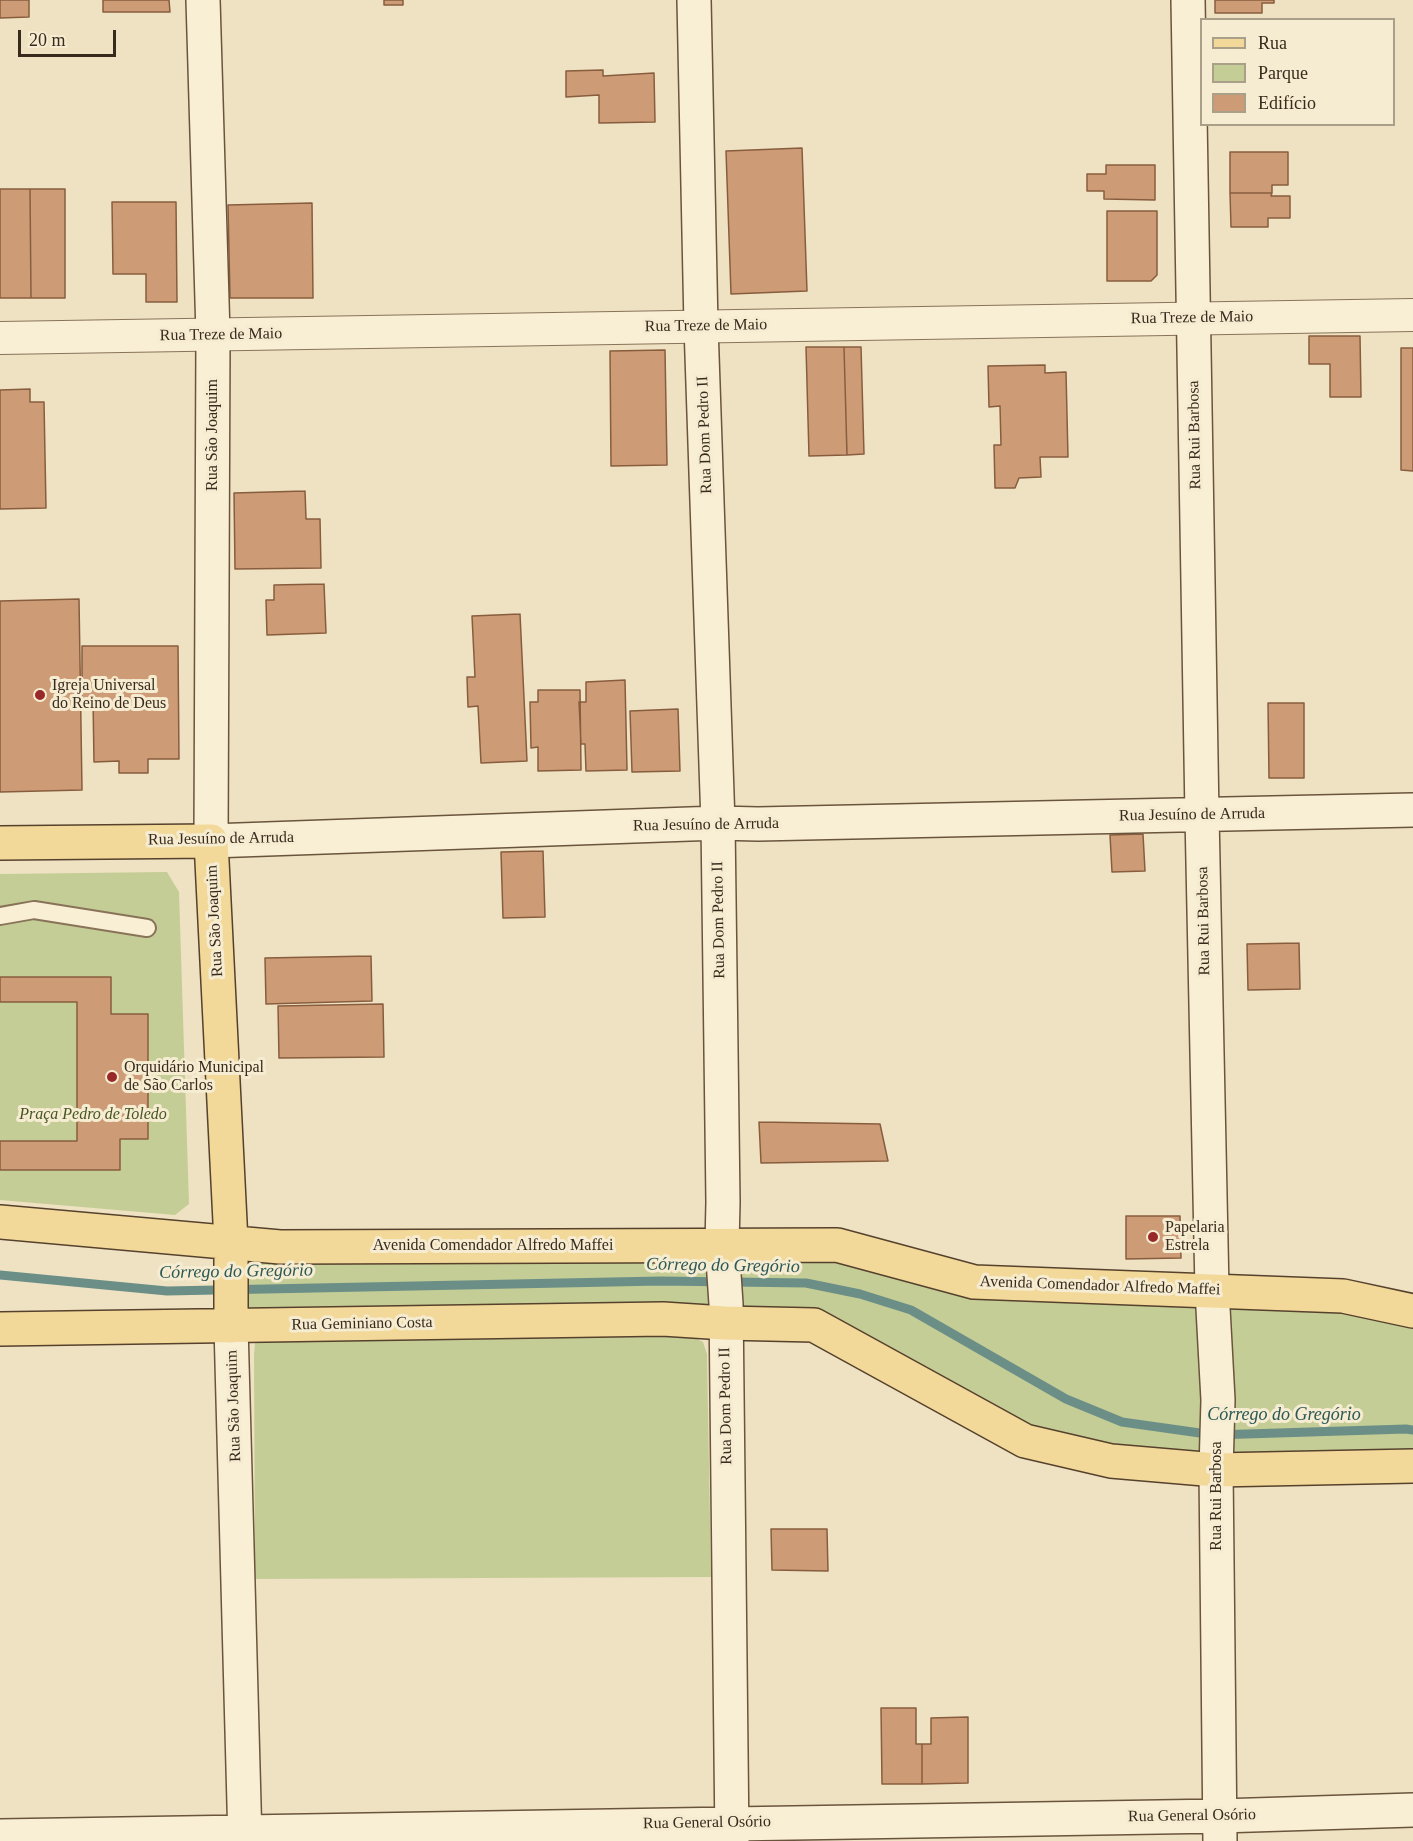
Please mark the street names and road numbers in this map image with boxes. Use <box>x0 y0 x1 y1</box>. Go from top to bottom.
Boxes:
street label: Rua Treze de Maio <box>1131 307 1253 329</box>
street label: Rua Treze de Maio <box>645 315 767 337</box>
street label: Rua Treze de Maio <box>160 324 282 346</box>
street label: Rua Dom Pedro II <box>693 376 717 494</box>
street label: Rua São Joaquim <box>203 379 223 491</box>
street label: Rua Rui Barbosa <box>1184 380 1206 490</box>
street label: Rua Jesuíno de Arruda <box>1119 804 1265 826</box>
street label: Rua Jesuíno de Arruda <box>633 814 779 836</box>
street label: Rua Jesuíno de Arruda <box>148 828 294 850</box>
street label: Rua Dom Pedro II <box>708 861 730 979</box>
street label: Rua São Joaquim <box>202 865 228 977</box>
street label: Rua Rui Barbosa <box>1193 866 1215 976</box>
street label: Avenida Comendador Alfredo Maffei <box>373 1236 613 1256</box>
street label: Avenida Comendador Alfredo Maffei <box>979 1272 1221 1300</box>
street label: Rua Geminiano Costa <box>291 1313 433 1335</box>
street label: Rua Dom Pedro II <box>715 1347 737 1465</box>
street label: Rua São Joaquim <box>222 1350 246 1462</box>
street label: Rua Rui Barbosa <box>1207 1441 1227 1551</box>
street label: Rua General Osório <box>1128 1805 1256 1827</box>
street label: Rua General Osório <box>643 1812 771 1834</box>

